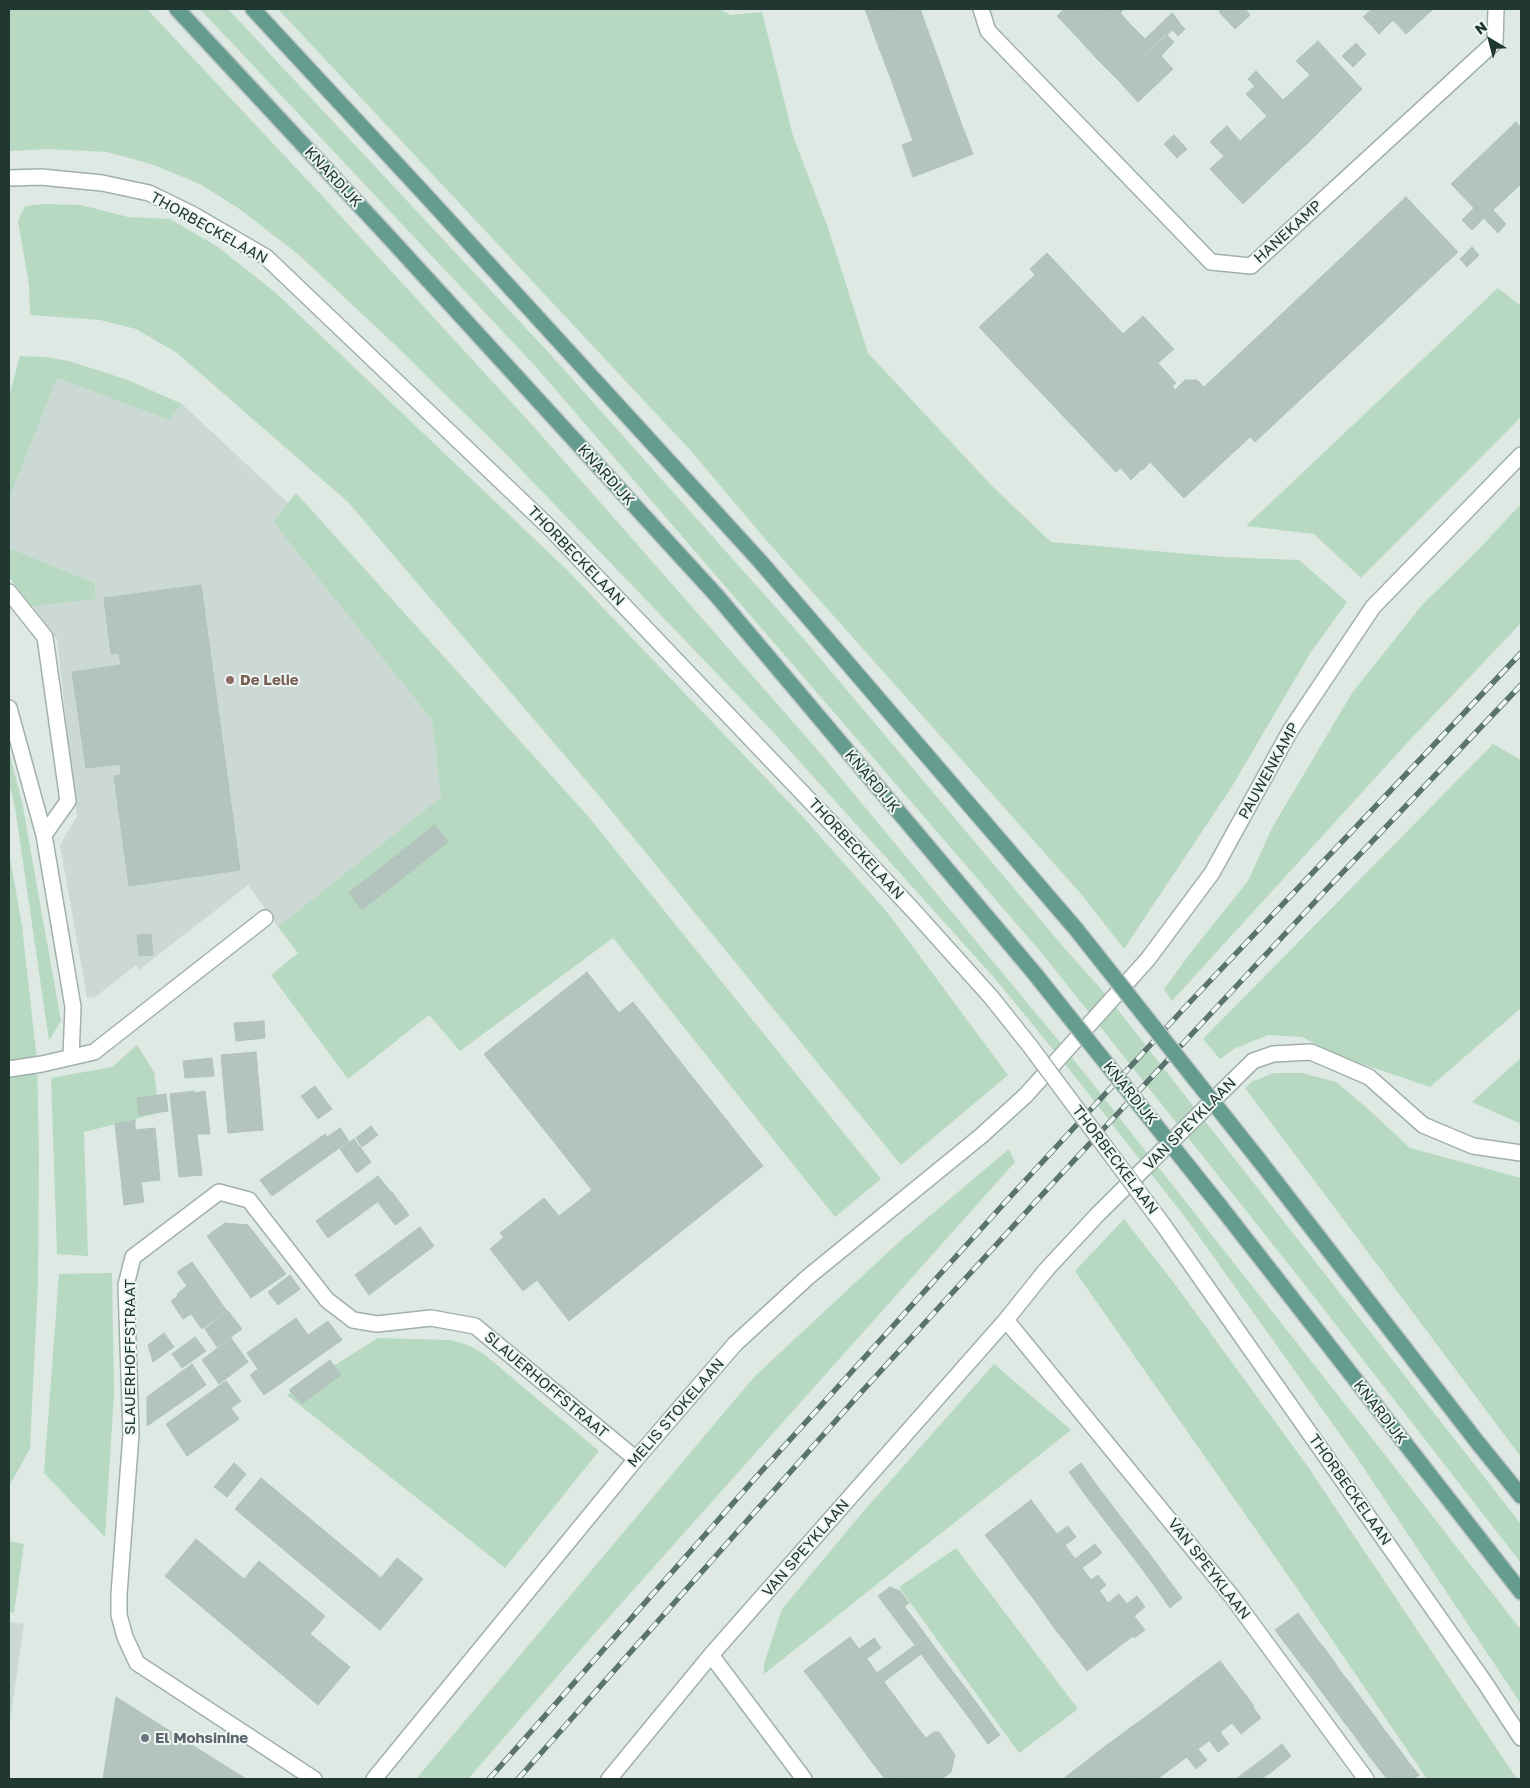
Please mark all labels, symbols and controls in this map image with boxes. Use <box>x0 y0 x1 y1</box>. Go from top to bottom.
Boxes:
north arrow <box>1465 15 1515 65</box>
text: N <box>1471 18 1490 38</box>
street label: KNARDIJK <box>301 143 365 211</box>
street label: THORBECKELAAN <box>147 188 271 268</box>
street label: HANEKAMP <box>1250 197 1326 267</box>
street label: KNARDIJK <box>574 441 638 509</box>
street label: THORBECKELAAN <box>524 502 628 610</box>
place label: De Lelie <box>240 671 299 689</box>
marker: De Lelie <box>224 674 236 686</box>
street label: PAUWENKAMP <box>1235 720 1303 822</box>
street label: KNARDIJK <box>841 746 903 816</box>
street label: THORBECKELAAN <box>805 795 907 903</box>
street label: KNARDIJK <box>1099 1058 1161 1128</box>
street label: VAN SPEYKLAAN <box>1140 1074 1240 1174</box>
street label: THORBECKELAAN <box>1068 1102 1162 1218</box>
street label: SLAUERHOFFSTRAAT <box>121 1279 139 1435</box>
street label: SLAUERHOFFSTRAAT <box>480 1328 612 1442</box>
street label: MELIS STOKELAAN <box>624 1355 728 1471</box>
street label: KNARDIJK <box>1350 1377 1410 1447</box>
street label: THORBECKELAAN <box>1305 1431 1395 1549</box>
street label: VAN SPEYKLAAN <box>759 1496 853 1600</box>
street label: VAN SPEYKLAAN <box>1164 1515 1254 1623</box>
place label: El Mohsinine <box>155 1729 248 1747</box>
marker: El Mohsinine <box>139 1732 151 1744</box>

